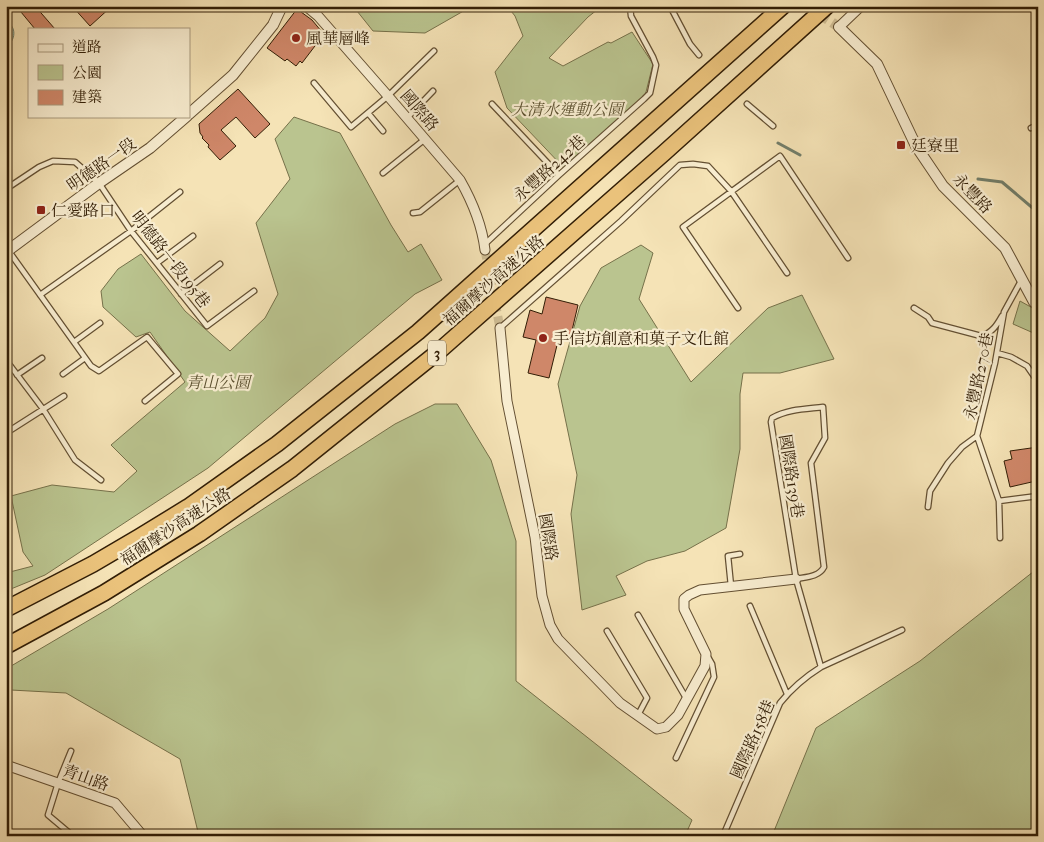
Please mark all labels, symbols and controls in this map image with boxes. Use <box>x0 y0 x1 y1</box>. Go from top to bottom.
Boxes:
legend <box>28 28 190 118</box>
place label: 風華層峰 <box>306 29 370 48</box>
marker: 風華層峰 <box>290 32 302 44</box>
text: 道路 <box>72 38 102 56</box>
text: 公園 <box>72 64 102 82</box>
street label: 國際路 <box>397 86 443 135</box>
text: 建築 <box>72 88 102 106</box>
park label: 大清水運動公園 <box>511 100 626 119</box>
street label: 永豐路242巷 <box>510 131 589 206</box>
street label: 明德路一段 <box>63 134 140 195</box>
place label: 廷寮里 <box>911 136 959 155</box>
marker: 廷寮里 <box>895 139 907 151</box>
street label: 永豐路 <box>949 169 996 217</box>
place label: 仁愛路口 <box>51 201 115 220</box>
marker: 仁愛路口 <box>35 204 47 216</box>
street label: 明德路一段195巷 <box>127 207 214 311</box>
street label: 福爾摩沙高速公路 <box>439 231 548 330</box>
place label: 手信坊創意和菓子文化館 <box>553 329 729 348</box>
street label: 永豐路270巷 <box>960 331 997 421</box>
marker: 手信坊創意和菓子文化館 <box>537 332 549 344</box>
road number: 3 <box>428 340 446 366</box>
park label: 青山公園 <box>186 373 253 392</box>
street label: 國際路139巷 <box>776 433 808 519</box>
street label: 福爾摩沙高速公路 <box>116 484 234 569</box>
street label: 國際路 <box>535 512 562 562</box>
street label: 國際路158巷 <box>727 697 778 782</box>
street label: 青山路 <box>60 760 112 795</box>

